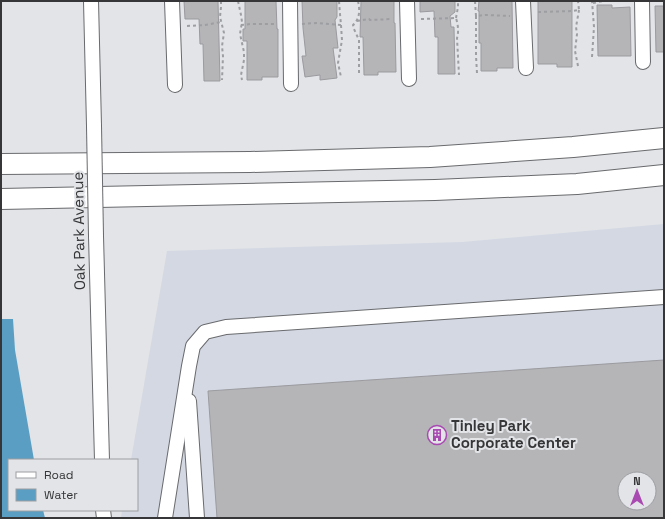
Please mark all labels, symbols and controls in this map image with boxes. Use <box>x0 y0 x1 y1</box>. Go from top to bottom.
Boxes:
street label: Oak Park Avenue <box>68 172 89 290</box>
place label: Tinley Park Corporate Center <box>451 416 576 452</box>
building icon: Tinley Park Corporate Center <box>426 424 448 446</box>
legend <box>8 459 138 511</box>
text: Road <box>44 467 73 483</box>
north arrow <box>617 471 657 511</box>
text: N <box>633 474 641 488</box>
text: Water <box>44 487 78 503</box>

